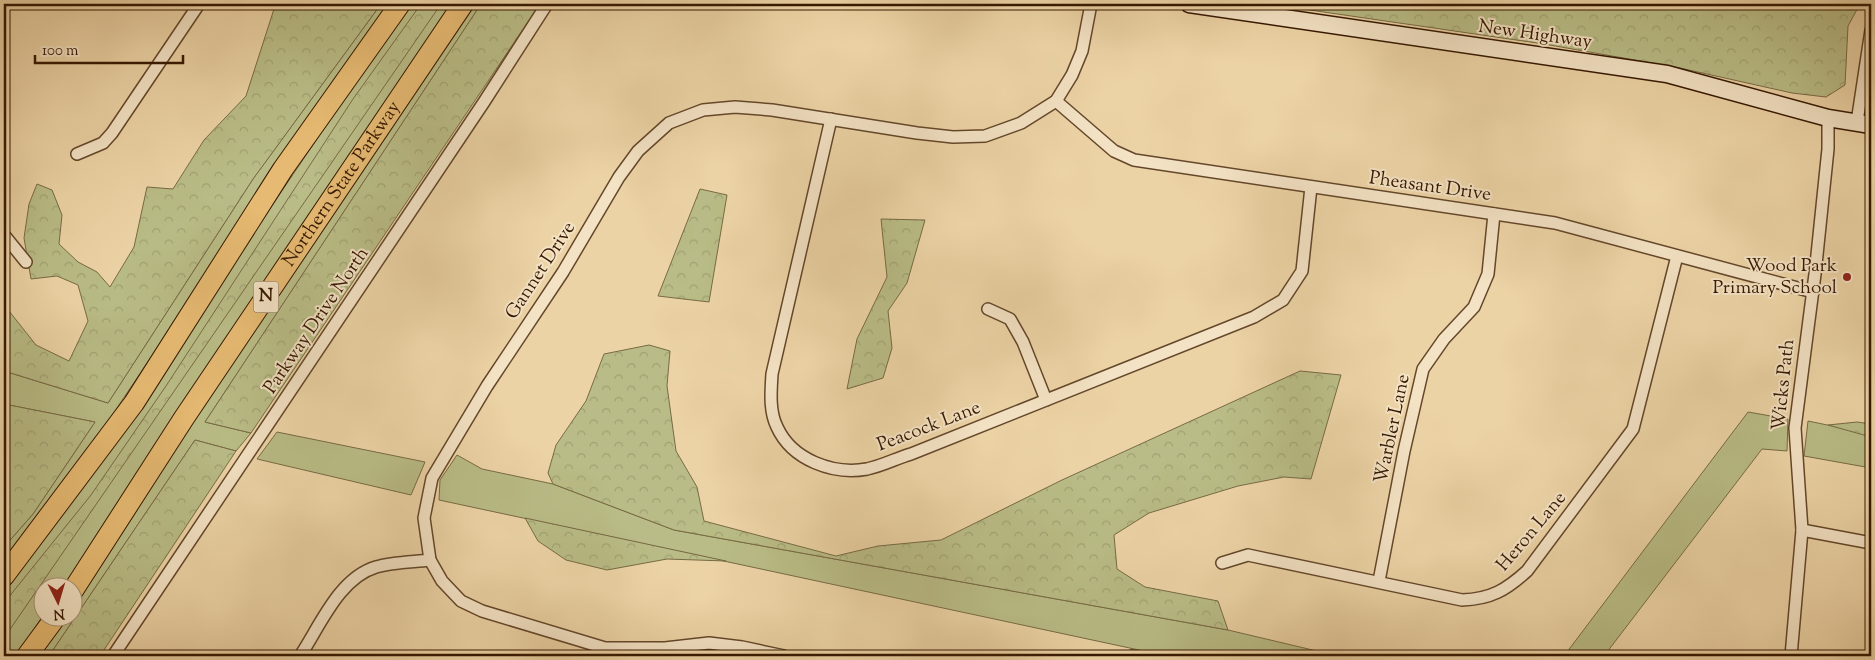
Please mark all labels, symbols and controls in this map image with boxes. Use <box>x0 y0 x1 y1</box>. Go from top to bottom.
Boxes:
street label: New Highway <box>1476 14 1594 56</box>
scale bar <box>35 32 182 64</box>
text: 100 m <box>42 41 79 62</box>
street label: Northern State Parkway <box>276 95 408 273</box>
street label: Pheasant Drive <box>1367 165 1493 209</box>
street label: Gannet Drive <box>499 217 583 325</box>
street label: Parkway Drive North <box>258 242 376 400</box>
place label: Wood Park Primary School <box>1712 253 1838 302</box>
marker: Wood Park Primary School <box>1841 271 1853 283</box>
road number: N <box>254 282 278 312</box>
street label: Wicks Path <box>1766 338 1802 432</box>
street label: Warbler Lane <box>1368 372 1418 486</box>
street label: Peacock Lane <box>873 395 985 459</box>
street label: Heron Lane <box>1491 486 1574 578</box>
north arrow <box>32 578 82 628</box>
text: N <box>53 603 65 623</box>

